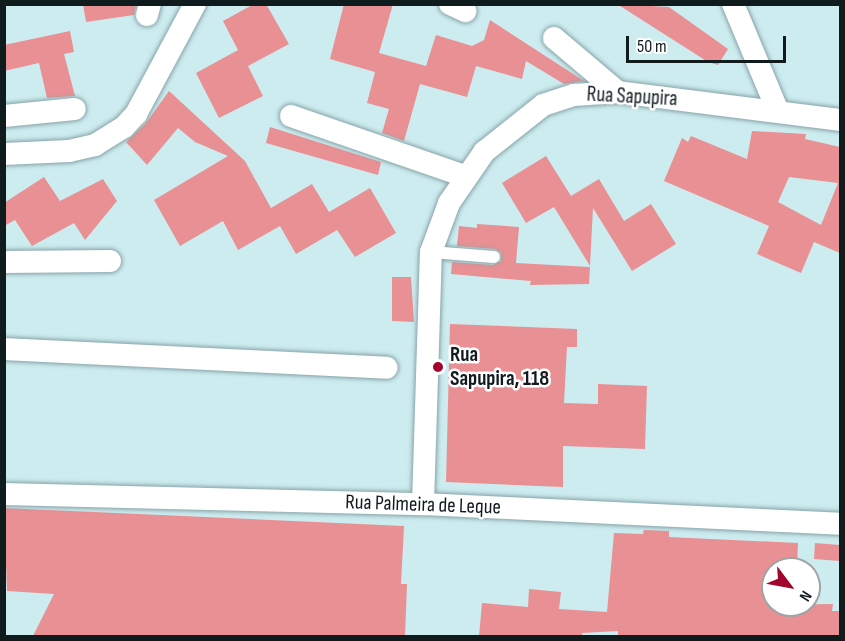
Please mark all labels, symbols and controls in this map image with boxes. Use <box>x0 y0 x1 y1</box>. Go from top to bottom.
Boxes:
scale bar <box>629 24 790 62</box>
text: 50 m <box>637 36 667 57</box>
street label: Rua Sapupira <box>586 82 678 112</box>
place label: Rua Sapupira, 118 <box>450 342 549 392</box>
marker: Rua Sapupira, 118 <box>431 360 445 374</box>
street label: Rua Palmeira de Leque <box>345 490 501 520</box>
north arrow <box>761 557 821 617</box>
text: N <box>795 587 815 604</box>

